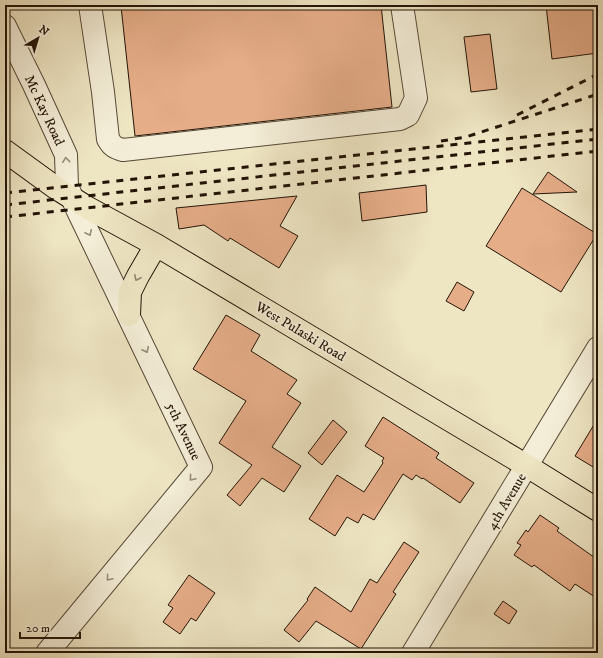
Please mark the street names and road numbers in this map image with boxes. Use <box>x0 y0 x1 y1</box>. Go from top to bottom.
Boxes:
street label: Mc Kay Road <box>20 72 68 149</box>
street label: West Pulaski Road <box>251 297 349 366</box>
street label: 5th Avenue <box>161 400 205 463</box>
street label: 4th Avenue <box>483 470 531 533</box>

